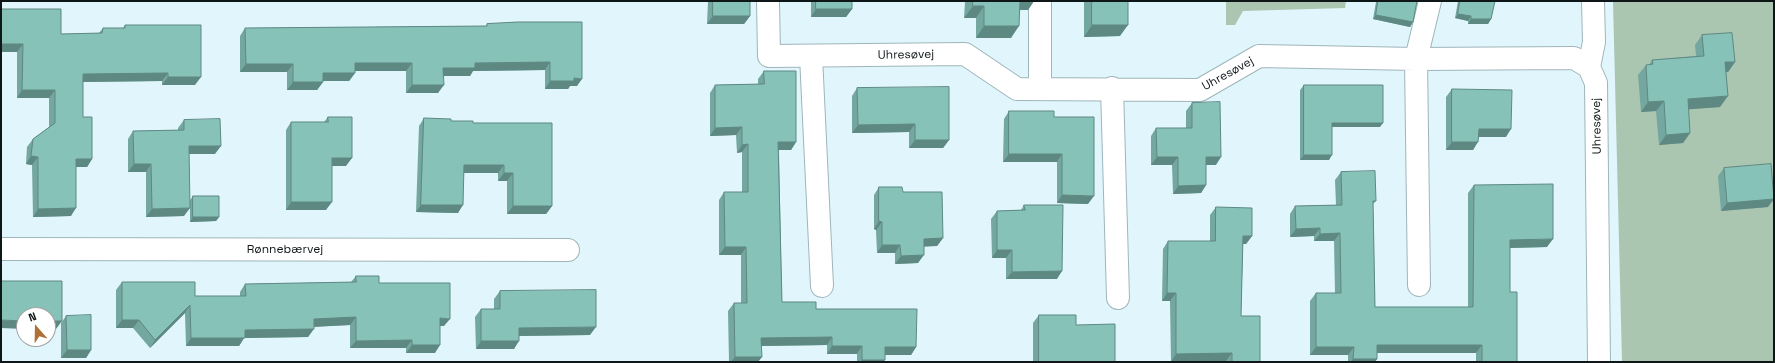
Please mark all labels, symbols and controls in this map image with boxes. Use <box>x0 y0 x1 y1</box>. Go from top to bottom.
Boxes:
street label: Uhresøvej <box>878 47 934 63</box>
street label: Uhresøvej <box>1200 54 1256 94</box>
street label: Uhresøvej <box>1589 98 1605 154</box>
street label: Rønnebærvej <box>247 243 323 257</box>
north arrow <box>16 307 56 347</box>
text: N <box>26 309 38 325</box>

